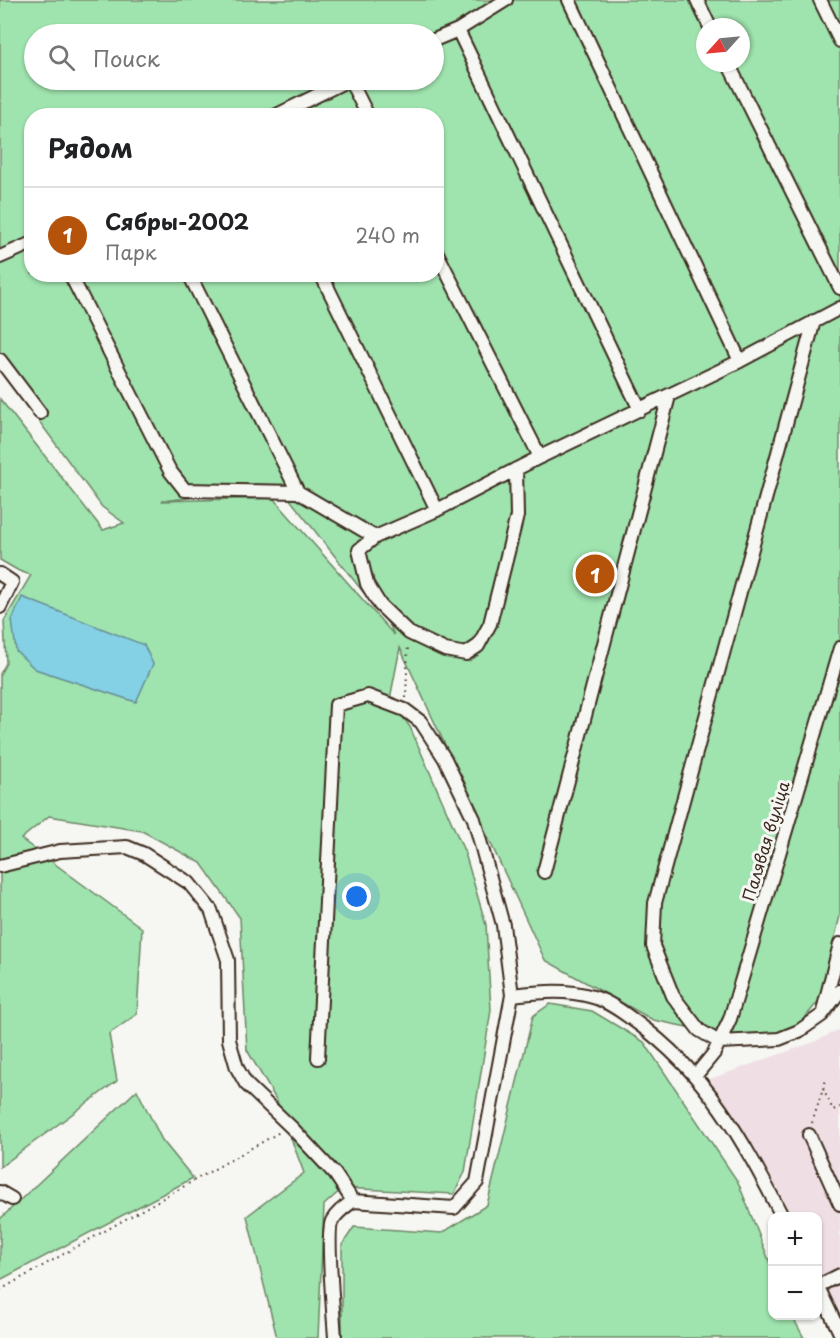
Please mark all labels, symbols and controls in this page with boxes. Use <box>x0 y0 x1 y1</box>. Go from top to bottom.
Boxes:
north arrow <box>696 18 750 72</box>
search box <box>24 24 444 90</box>
icon: search <box>45 41 78 74</box>
text: Поиск <box>93 41 160 74</box>
text: Рядом <box>48 128 133 167</box>
text: Сябры-2002 <box>105 204 249 237</box>
text: 1 <box>63 220 72 250</box>
text: 240 m <box>355 220 420 250</box>
text: Парк <box>105 237 157 267</box>
pin: 1 <box>576 552 614 596</box>
street label: Палявая вуліца <box>735 778 795 904</box>
your location <box>342 882 371 911</box>
map controls <box>768 1212 822 1320</box>
button: + <box>768 1212 822 1266</box>
button: − <box>768 1266 822 1320</box>

